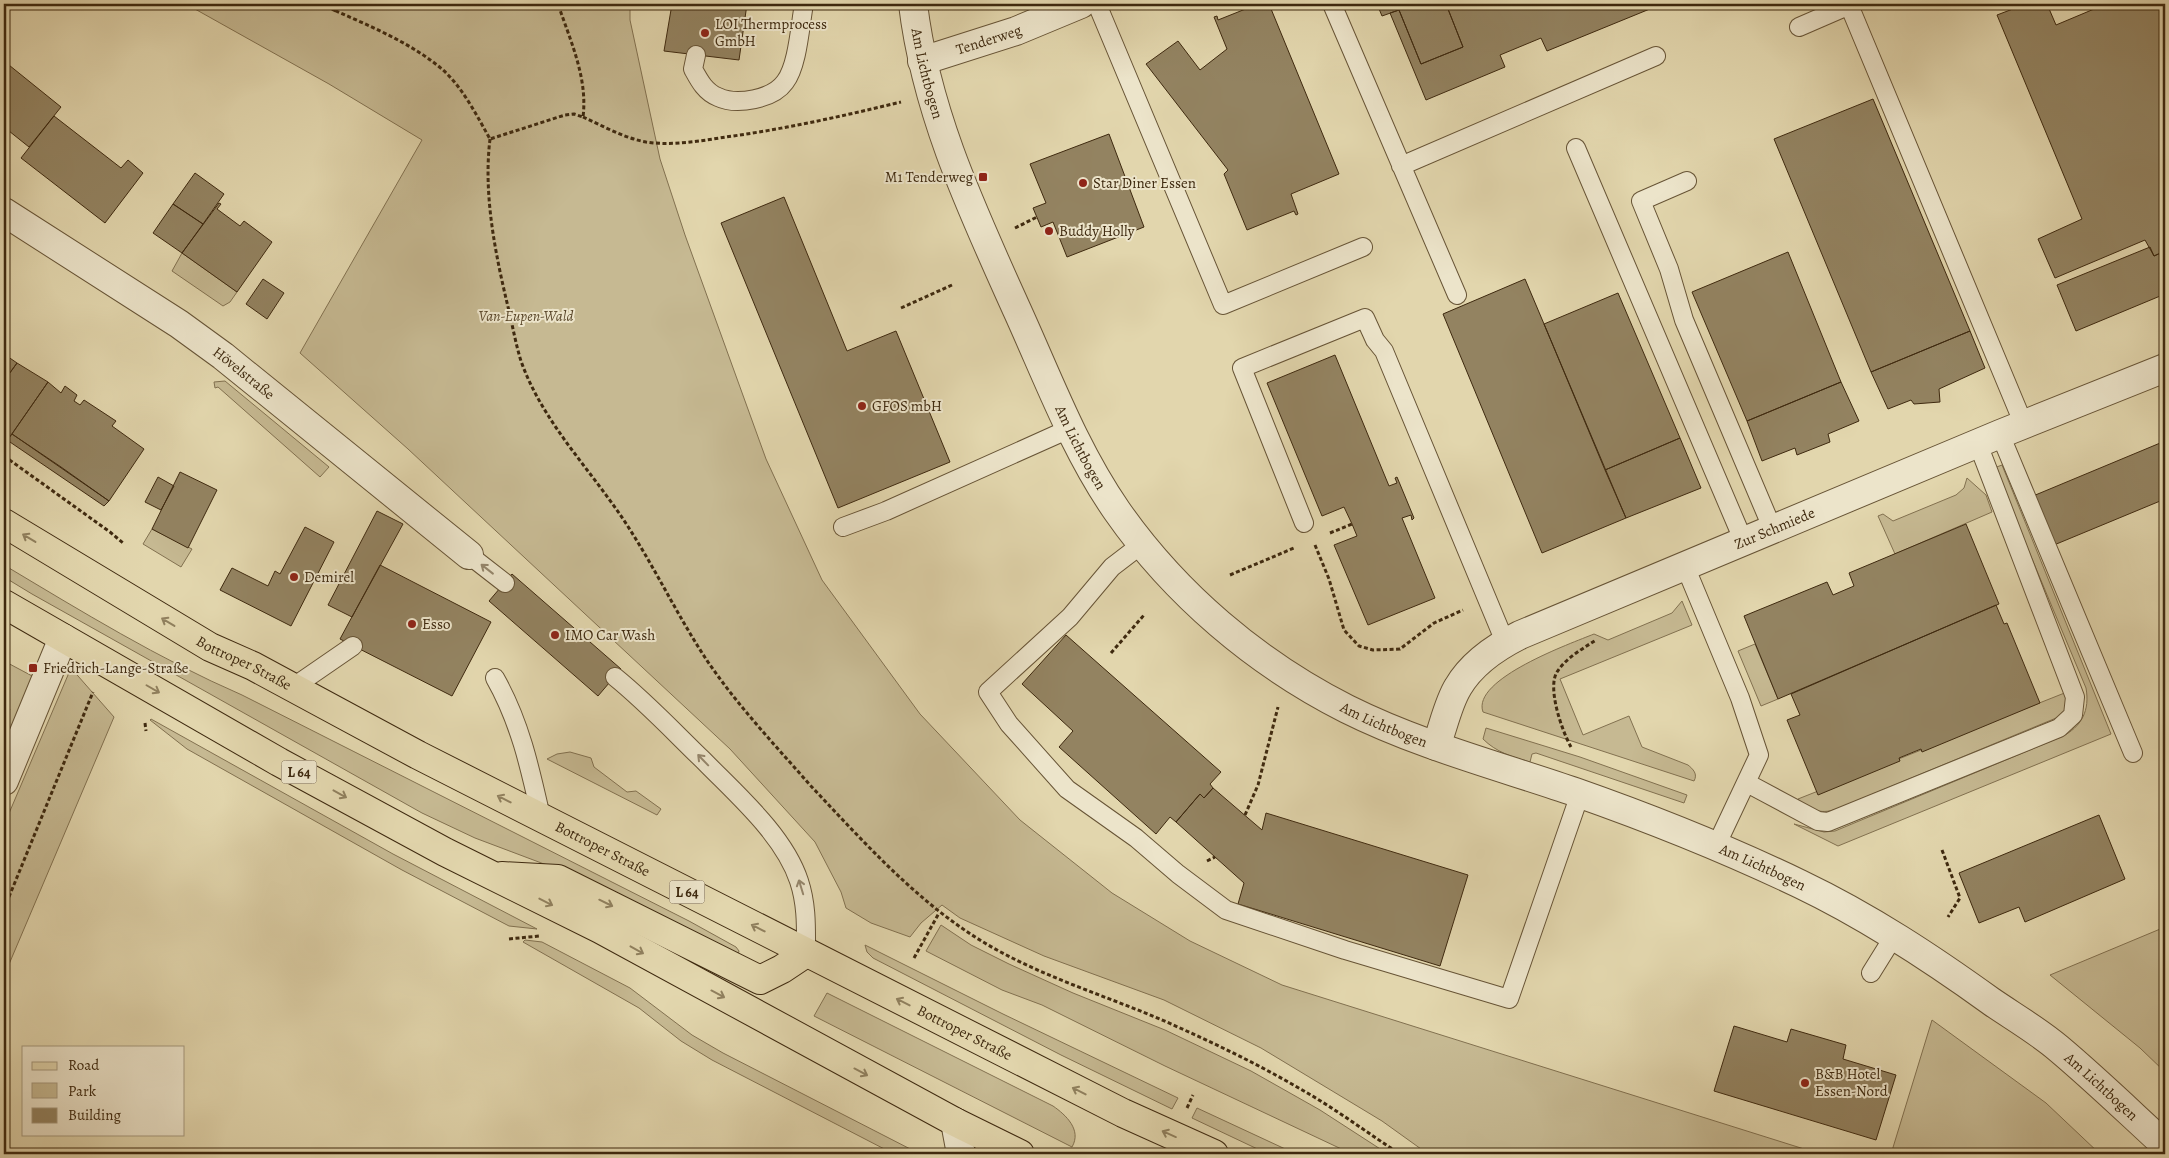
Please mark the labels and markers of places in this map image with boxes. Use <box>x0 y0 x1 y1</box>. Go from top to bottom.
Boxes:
place label: LOI Thermprocess GmbH <box>715 14 827 51</box>
marker: LOI Thermprocess GmbH <box>699 27 711 39</box>
place label: M1 Tenderweg <box>885 167 973 187</box>
marker: M1 Tenderweg <box>977 171 989 183</box>
place label: Star Diner Essen <box>1093 173 1196 193</box>
marker: Star Diner Essen <box>1077 177 1089 189</box>
place label: Buddy Holly <box>1059 221 1135 241</box>
marker: Buddy Holly <box>1043 225 1055 237</box>
place label: GFOS mbH <box>872 396 942 416</box>
marker: GFOS mbH <box>856 400 868 412</box>
place label: Demirel <box>304 567 354 587</box>
marker: Demirel <box>288 571 300 583</box>
place label: Esso <box>422 614 450 634</box>
marker: Esso <box>406 618 418 630</box>
place label: IMO Car Wash <box>565 625 655 645</box>
marker: IMO Car Wash <box>549 629 561 641</box>
place label: Friedrich-Lange-Straße <box>43 658 189 678</box>
marker: Friedrich-Lange-Straße <box>27 662 39 674</box>
place label: B&B Hotel Essen-Nord <box>1815 1064 1889 1101</box>
marker: B&B Hotel Essen-Nord <box>1799 1077 1811 1089</box>

